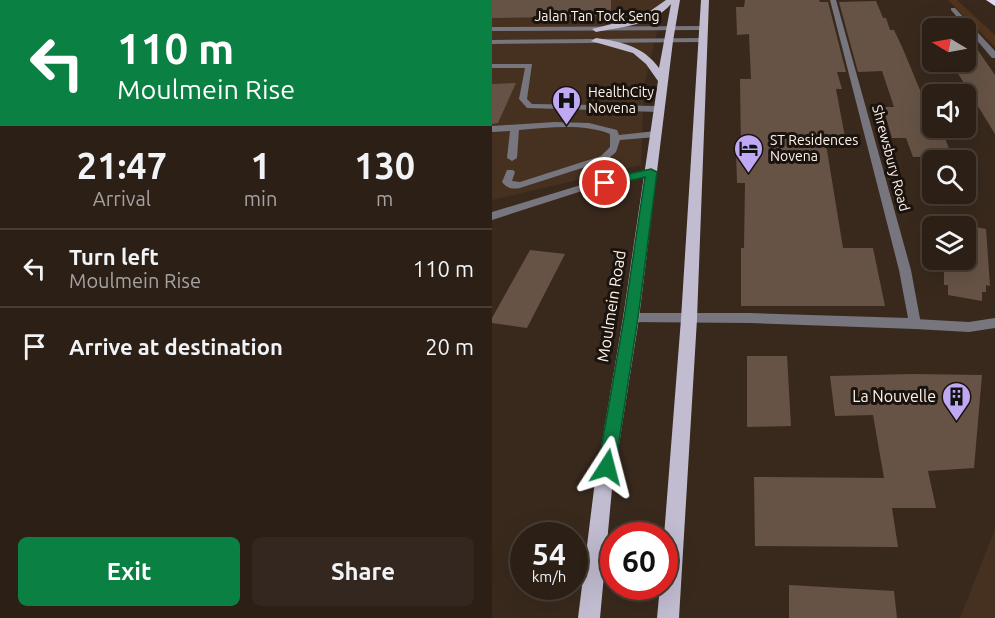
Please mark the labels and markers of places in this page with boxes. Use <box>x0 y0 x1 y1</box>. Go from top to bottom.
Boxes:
hospital icon: HealthCity Novena <box>551 84 583 126</box>
place label: HealthCity Novena <box>588 84 654 116</box>
hotel icon: ST Residences Novena <box>733 132 765 174</box>
place label: ST Residences Novena <box>770 132 858 164</box>
pin <box>579 157 630 208</box>
building icon: La Nouvelle <box>941 380 973 422</box>
place label: La Nouvelle <box>852 387 936 405</box>

